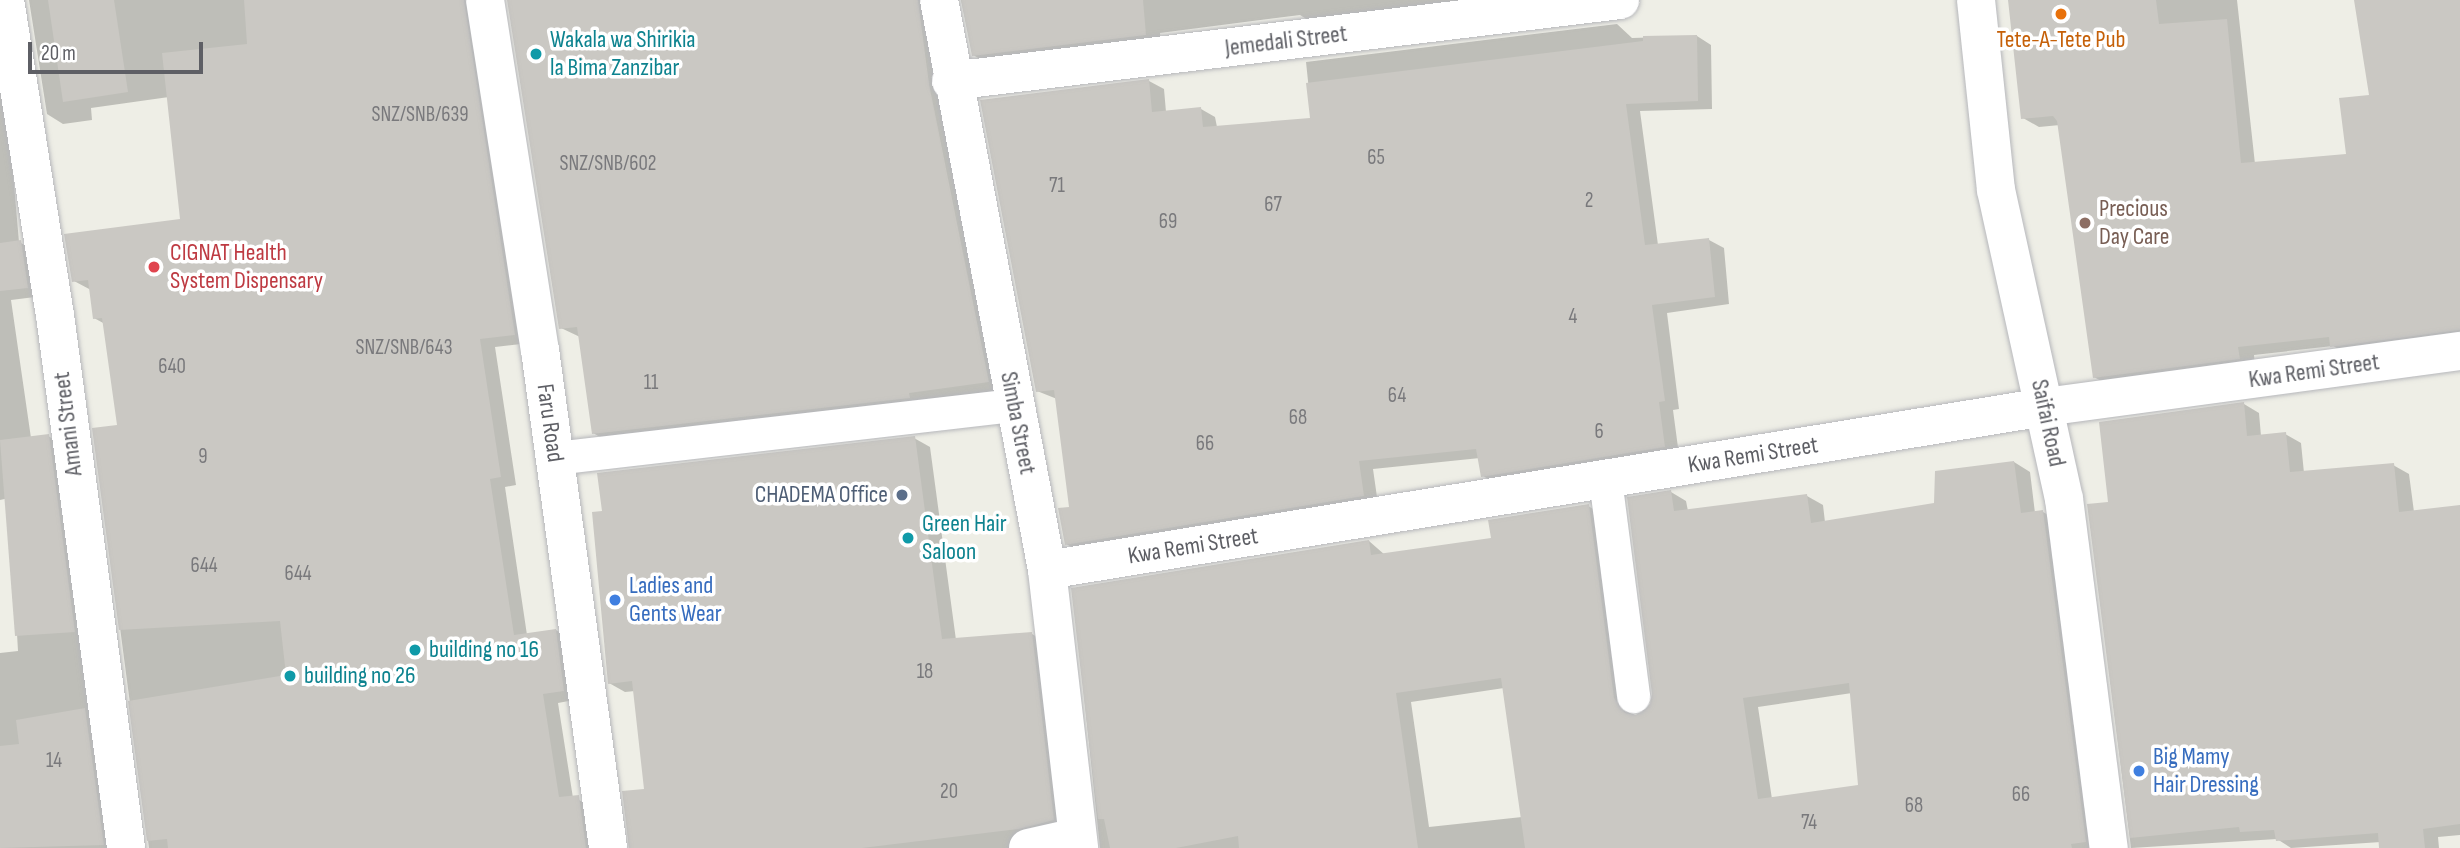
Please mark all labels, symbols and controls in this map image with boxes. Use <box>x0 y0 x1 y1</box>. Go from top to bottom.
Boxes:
marker: Tete-A-Tete Pub <box>2053 6 2069 22</box>
street label: Jemedali Street <box>1223 19 1349 63</box>
place label: Wakala wa Shirikia la Bima Zanzibar <box>550 26 696 82</box>
place label: Tete-A-Tete Pub <box>1997 26 2125 54</box>
scale bar <box>32 28 206 72</box>
text: 20 m <box>41 41 76 66</box>
marker: Wakala wa Shirikia la Bima Zanzibar <box>528 46 544 62</box>
house number: SNZ/SNB/639 <box>371 102 469 128</box>
house number: 65 <box>1367 145 1385 171</box>
house number: SNZ/SNB/602 <box>559 151 657 177</box>
house number: 71 <box>1049 173 1065 199</box>
house number: 2 <box>1585 188 1593 214</box>
house number: 67 <box>1264 192 1282 218</box>
place label: Precious Day Care <box>2099 195 2169 251</box>
house number: 69 <box>1159 209 1177 235</box>
marker: Precious Day Care <box>2077 215 2093 231</box>
place label: CIGNAT Health System Dispensary <box>170 239 323 295</box>
marker: CIGNAT Health System Dispensary <box>144 257 164 277</box>
house number: 4 <box>1569 304 1577 330</box>
house number: SNZ/SNB/643 <box>355 335 453 361</box>
street label: Kwa Remi Street <box>2247 348 2381 394</box>
house number: 640 <box>158 354 186 380</box>
street label: Simba Street <box>994 369 1042 477</box>
street label: Amani Street <box>47 370 89 478</box>
house number: 11 <box>644 370 658 396</box>
street label: Saifai Road <box>2025 377 2071 469</box>
street label: Faru Road <box>530 382 570 464</box>
house number: 64 <box>1388 383 1406 409</box>
house number: 68 <box>1289 405 1307 431</box>
house number: 6 <box>1594 419 1604 445</box>
street label: Kwa Remi Street <box>1686 430 1820 480</box>
house number: 66 <box>1196 431 1214 457</box>
house number: 9 <box>198 444 208 470</box>
place label: CHADEMA Office <box>755 481 888 509</box>
marker: CHADEMA Office <box>894 487 910 503</box>
place label: Green Hair Saloon <box>922 510 1007 566</box>
street label: Kwa Remi Street <box>1126 521 1260 571</box>
marker: Green Hair Saloon <box>900 530 916 546</box>
house number: 644 <box>190 553 218 579</box>
house number: 644 <box>284 561 312 587</box>
place label: Ladies and Gents Wear <box>629 572 722 628</box>
marker: Ladies and Gents Wear <box>607 592 623 608</box>
place label: building no 16 <box>429 636 539 664</box>
marker: building no 16 <box>407 642 423 658</box>
house number: 18 <box>917 659 933 685</box>
place label: building no 26 <box>304 662 416 690</box>
marker: building no 26 <box>282 668 298 684</box>
place label: Big Mamy Hair Dressing <box>2153 743 2259 799</box>
house number: 14 <box>46 748 62 774</box>
marker: Big Mamy Hair Dressing <box>2131 763 2147 779</box>
house number: 20 <box>940 779 958 805</box>
house number: 66 <box>2012 782 2030 808</box>
house number: 68 <box>1905 793 1923 819</box>
house number: 74 <box>1801 810 1817 836</box>

